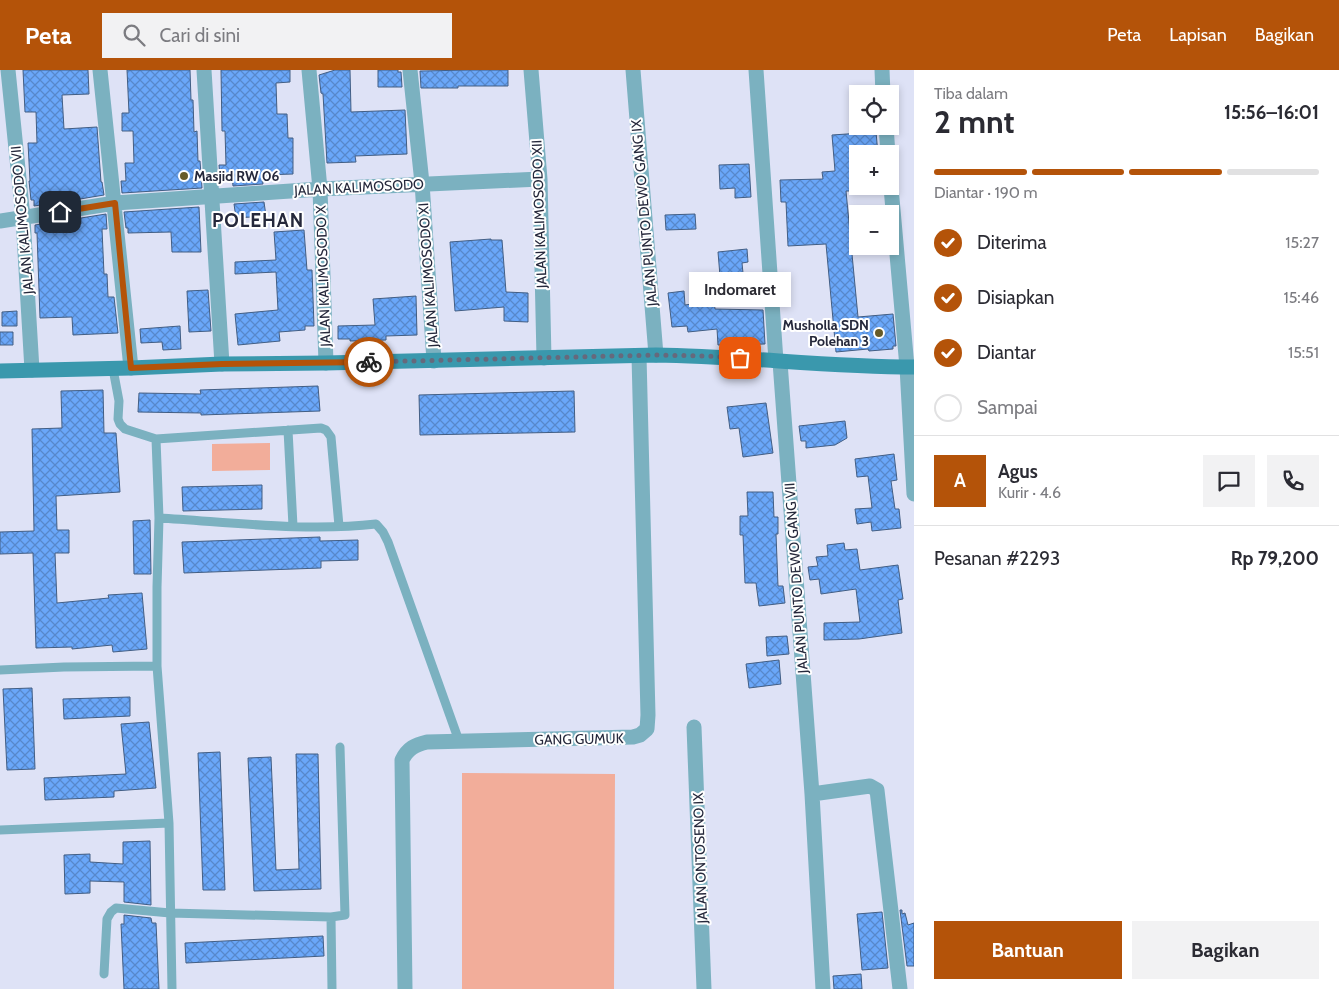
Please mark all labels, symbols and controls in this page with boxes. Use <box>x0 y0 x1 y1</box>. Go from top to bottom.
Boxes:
search box <box>102 13 452 58</box>
text: Peta <box>25 21 72 50</box>
icon: search <box>120 21 148 49</box>
text: Cari di sini <box>160 24 240 47</box>
text: Peta <box>1107 24 1141 46</box>
text: Lapisan <box>1169 24 1227 46</box>
text: Bagikan <box>1255 24 1314 46</box>
text: Tiba dalam <box>934 84 1008 103</box>
map controls <box>849 85 899 255</box>
button: locate <box>849 85 899 135</box>
text: 15:56–16:01 <box>1224 101 1319 124</box>
text: 2 mnt <box>934 102 1014 141</box>
street label: JALAN PUNTO DEWO GANG IX <box>627 118 661 308</box>
street label: JALAN KALIMOSODO XII <box>527 139 551 290</box>
street label: JALAN KALIMOSODO VII <box>7 145 38 296</box>
button: + <box>849 145 899 195</box>
place label: Masjid RW 06 <box>194 167 280 185</box>
marker: Masjid RW 06 <box>178 170 190 182</box>
street label: JALAN KALIMOSODO <box>293 175 425 199</box>
text: Diantar · 190 m <box>934 183 1038 202</box>
pin <box>39 191 81 233</box>
icon: home <box>46 198 74 226</box>
street label: JALAN KALIMOSODO XI <box>414 202 442 349</box>
street label: JALAN KALIMOSODO X <box>312 204 334 348</box>
button: − <box>849 205 899 255</box>
district label: POLEHAN <box>212 209 304 232</box>
icon: check <box>934 229 962 257</box>
text: Diterima <box>977 231 1047 254</box>
text: 15:27 <box>1285 233 1319 252</box>
callout: Indomaret <box>689 273 791 308</box>
text: Indomaret <box>704 280 776 299</box>
icon: check <box>934 284 962 312</box>
text: Disiapkan <box>977 286 1054 309</box>
text: 15:46 <box>1283 288 1319 307</box>
place label: Musholla SDN Polehan 3 <box>783 316 869 350</box>
marker: Musholla SDN Polehan 3 <box>873 327 885 339</box>
courier <box>344 337 394 387</box>
pin <box>719 337 761 379</box>
icon: check <box>934 339 962 367</box>
text: Diantar <box>977 341 1036 364</box>
text: 15:51 <box>1288 343 1319 362</box>
icon: bag <box>726 344 754 372</box>
icon: bike <box>355 348 383 376</box>
text: Sampai <box>977 396 1038 419</box>
button: chat <box>1203 455 1255 507</box>
button: phone <box>1267 455 1319 507</box>
text: Agus <box>998 460 1038 483</box>
text: A <box>954 469 966 492</box>
street label: JALAN PUNTO DEWO GANG VII <box>780 482 812 675</box>
text: Kurir · 4.6 <box>998 483 1061 502</box>
text: Pesanan #2293 <box>934 547 1060 570</box>
text: Rp 79,200 <box>1231 547 1319 570</box>
street label: GANG GUMUK <box>534 729 624 749</box>
street label: JALAN ONTOSENO IX <box>689 792 711 925</box>
button: Bantuan <box>934 921 1122 979</box>
button: Bagikan <box>1132 921 1319 979</box>

